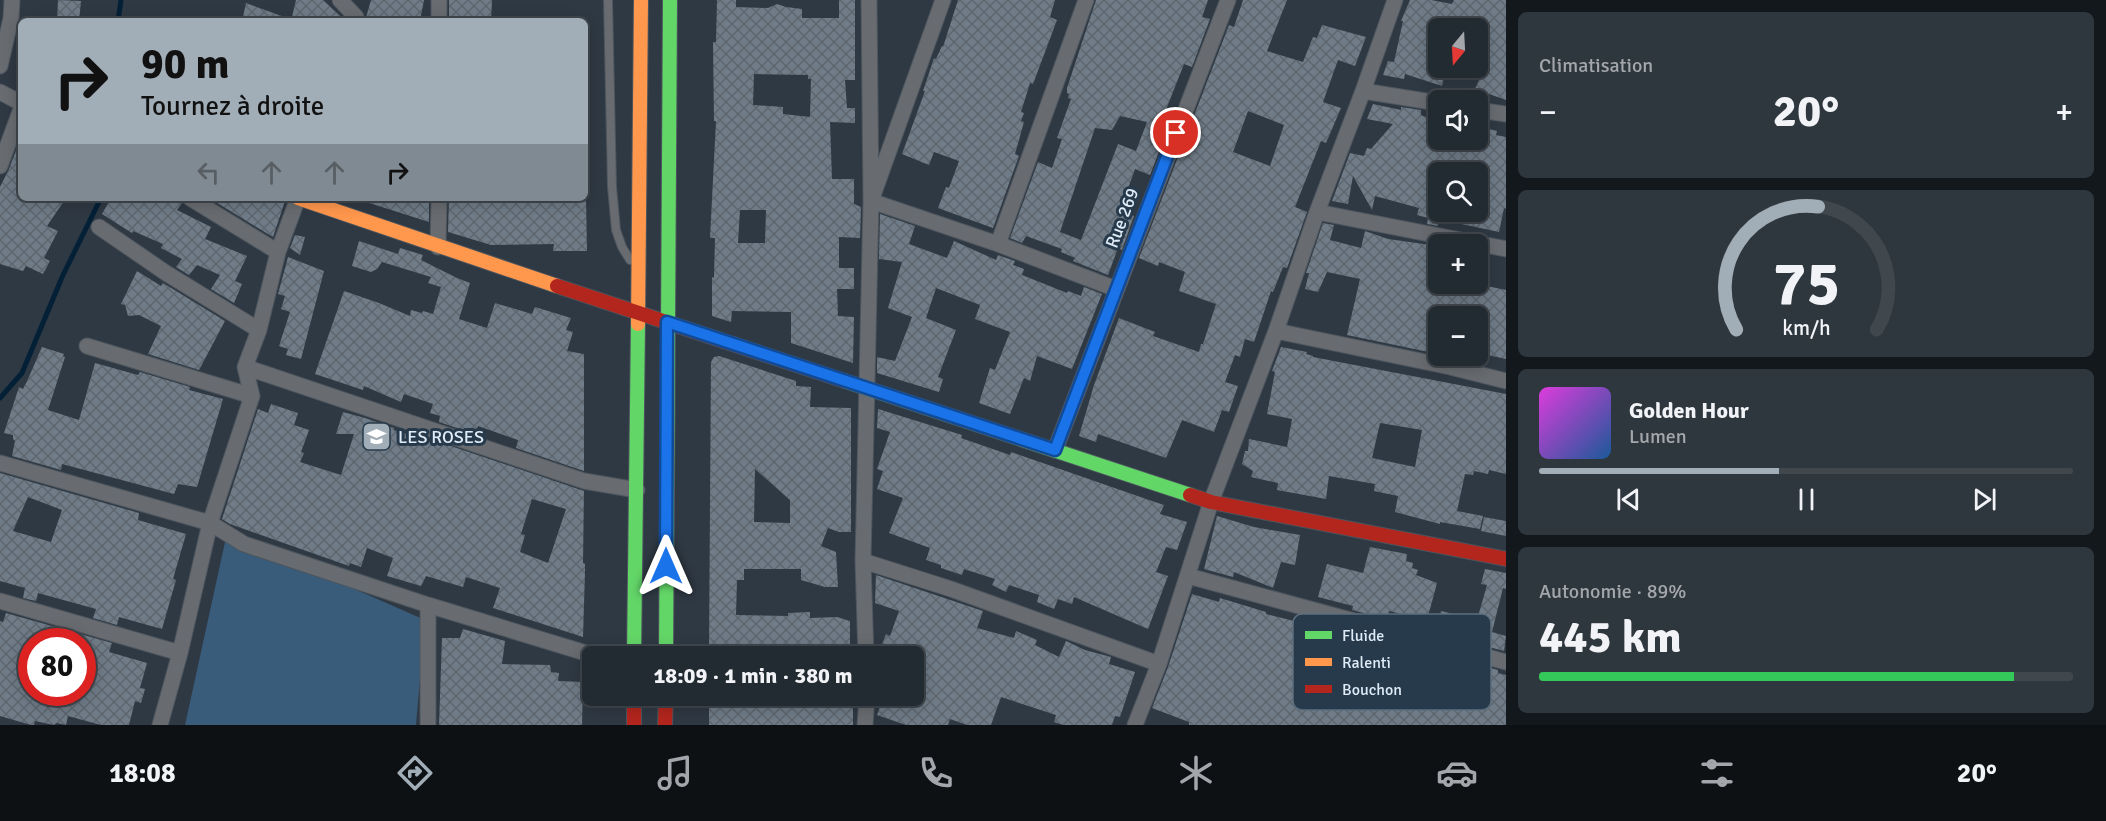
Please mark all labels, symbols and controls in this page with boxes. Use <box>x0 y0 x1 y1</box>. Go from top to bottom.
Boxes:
north arrow <box>1428 18 1488 78</box>
map controls <box>1428 18 1488 366</box>
text: 90 m <box>141 39 230 90</box>
icon: right <box>42 42 120 120</box>
text: Climatisation <box>1539 53 1653 78</box>
text: 20° <box>1773 84 1839 139</box>
text: Tournez à droite <box>141 90 324 123</box>
button: sound <box>1428 90 1488 150</box>
text: − <box>1539 92 1557 133</box>
text: + <box>2055 92 2073 133</box>
pin <box>1150 107 1201 158</box>
icon: arrive <box>1159 116 1192 149</box>
icon: left <box>192 156 225 189</box>
icon: ahead <box>255 156 288 189</box>
icon: ahead <box>318 156 351 189</box>
icon: right <box>381 156 414 189</box>
button: search <box>1428 162 1488 222</box>
street label: Rue 269 <box>1101 185 1143 251</box>
button: + <box>1428 234 1488 294</box>
text: 75 <box>1772 246 1840 323</box>
button: − <box>1428 306 1488 366</box>
text: km/h <box>1782 316 1830 342</box>
text: Golden Hour <box>1629 397 1749 424</box>
school or university icon: LES ROSES <box>361 421 393 453</box>
text: Lumen <box>1629 424 1687 449</box>
place label: LES ROSES <box>398 426 484 448</box>
icon: previous <box>1612 483 1645 516</box>
icon: pause <box>1790 483 1823 516</box>
icon: next <box>1968 483 2001 516</box>
position arrow <box>634 534 698 598</box>
text: Autonomie · 89% <box>1539 579 1686 604</box>
text: 445 km <box>1539 610 1682 665</box>
legend <box>1293 614 1491 710</box>
text: Fluide <box>1342 626 1384 646</box>
speed limit sign: 80 <box>18 628 96 706</box>
text: Ralenti <box>1342 653 1391 673</box>
text: 18:09 · 1 min · 380 m <box>653 662 853 689</box>
text: Bouchon <box>1342 680 1402 700</box>
icon: directions <box>394 752 436 794</box>
icon: music <box>654 752 696 794</box>
icon: phone <box>915 752 957 794</box>
icon: climate <box>1175 752 1217 794</box>
icon: car <box>1436 752 1478 794</box>
icon: filters <box>1696 752 1738 794</box>
text: 18:08 <box>109 757 176 790</box>
text: 20° <box>1957 757 1997 790</box>

